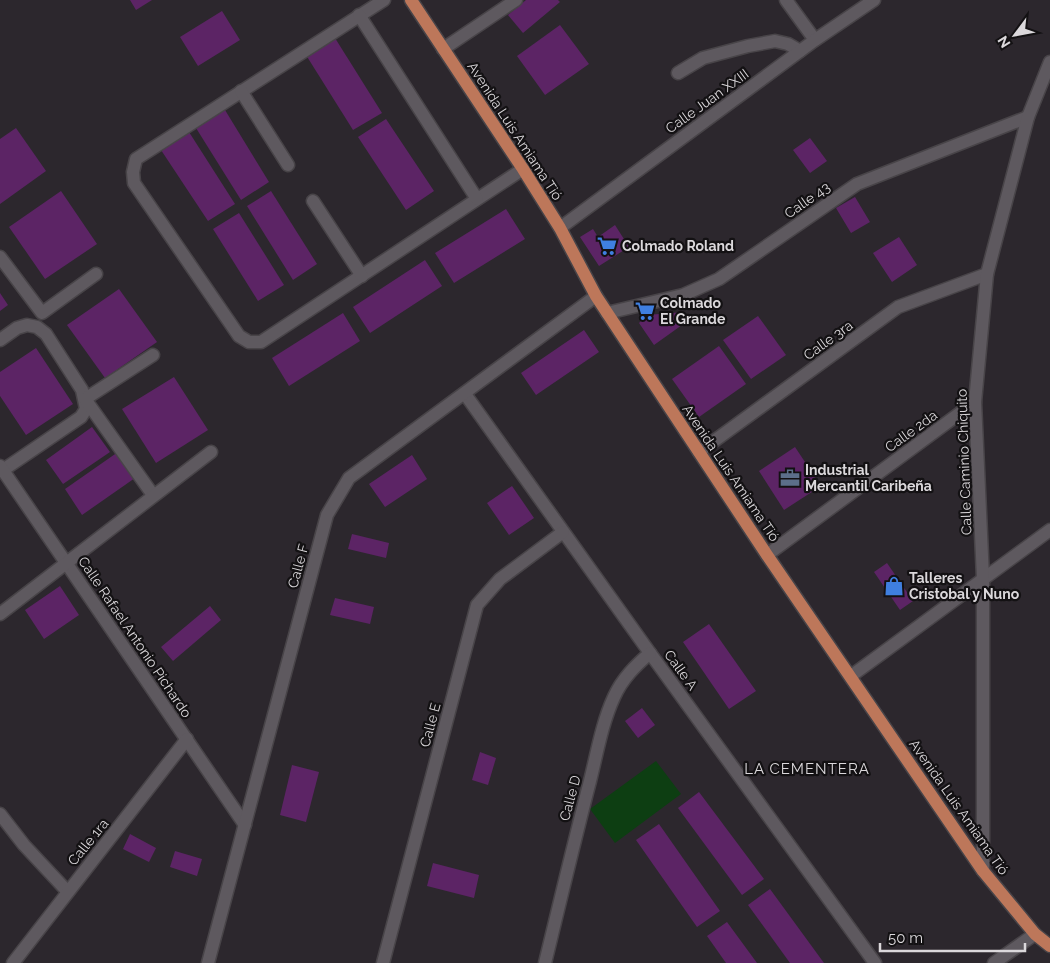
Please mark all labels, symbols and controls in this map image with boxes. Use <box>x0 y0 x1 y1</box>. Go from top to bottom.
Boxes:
north arrow <box>990 10 1040 60</box>
text: N <box>994 33 1014 51</box>
street label: Avenida Luis Amiama Tió <box>464 59 566 203</box>
street label: Calle Juan XXIII <box>662 66 752 136</box>
street label: Calle 43 <box>781 179 833 221</box>
supermarket icon: Colmado Roland <box>596 235 618 257</box>
place label: Colmado Roland <box>622 238 734 254</box>
place label: Colmado El Grande <box>660 295 726 327</box>
supermarket icon: Colmado El Grande <box>634 300 656 322</box>
street label: Calle 3ra <box>800 317 856 363</box>
street label: Calle Caminio Chiquito <box>953 388 975 536</box>
street label: Avenida Luis Amiama Tió <box>679 402 783 544</box>
street label: Calle 2da <box>882 407 940 455</box>
place label: Industrial Mercantil Caribeña <box>805 462 932 494</box>
office icon: Industrial Mercantil Caribeña <box>779 467 801 489</box>
street label: Calle F <box>284 542 312 590</box>
street label: Calle Rafael Antonio Pichardo <box>75 553 195 721</box>
place label: Talleres Cristobal y Nuno <box>909 570 1020 602</box>
shop icon: Talleres Cristobal y Nuno <box>883 575 905 597</box>
street label: Calle A <box>661 647 701 694</box>
street label: Calle E <box>416 701 444 749</box>
street label: Avenida Luis Amiama Tió <box>906 736 1012 878</box>
district label: LA CEMENTERA <box>744 760 870 778</box>
street label: Calle D <box>556 773 584 823</box>
street label: Calle 1ra <box>64 816 112 868</box>
scale bar <box>880 920 1025 952</box>
text: 50 m <box>888 929 923 947</box>

